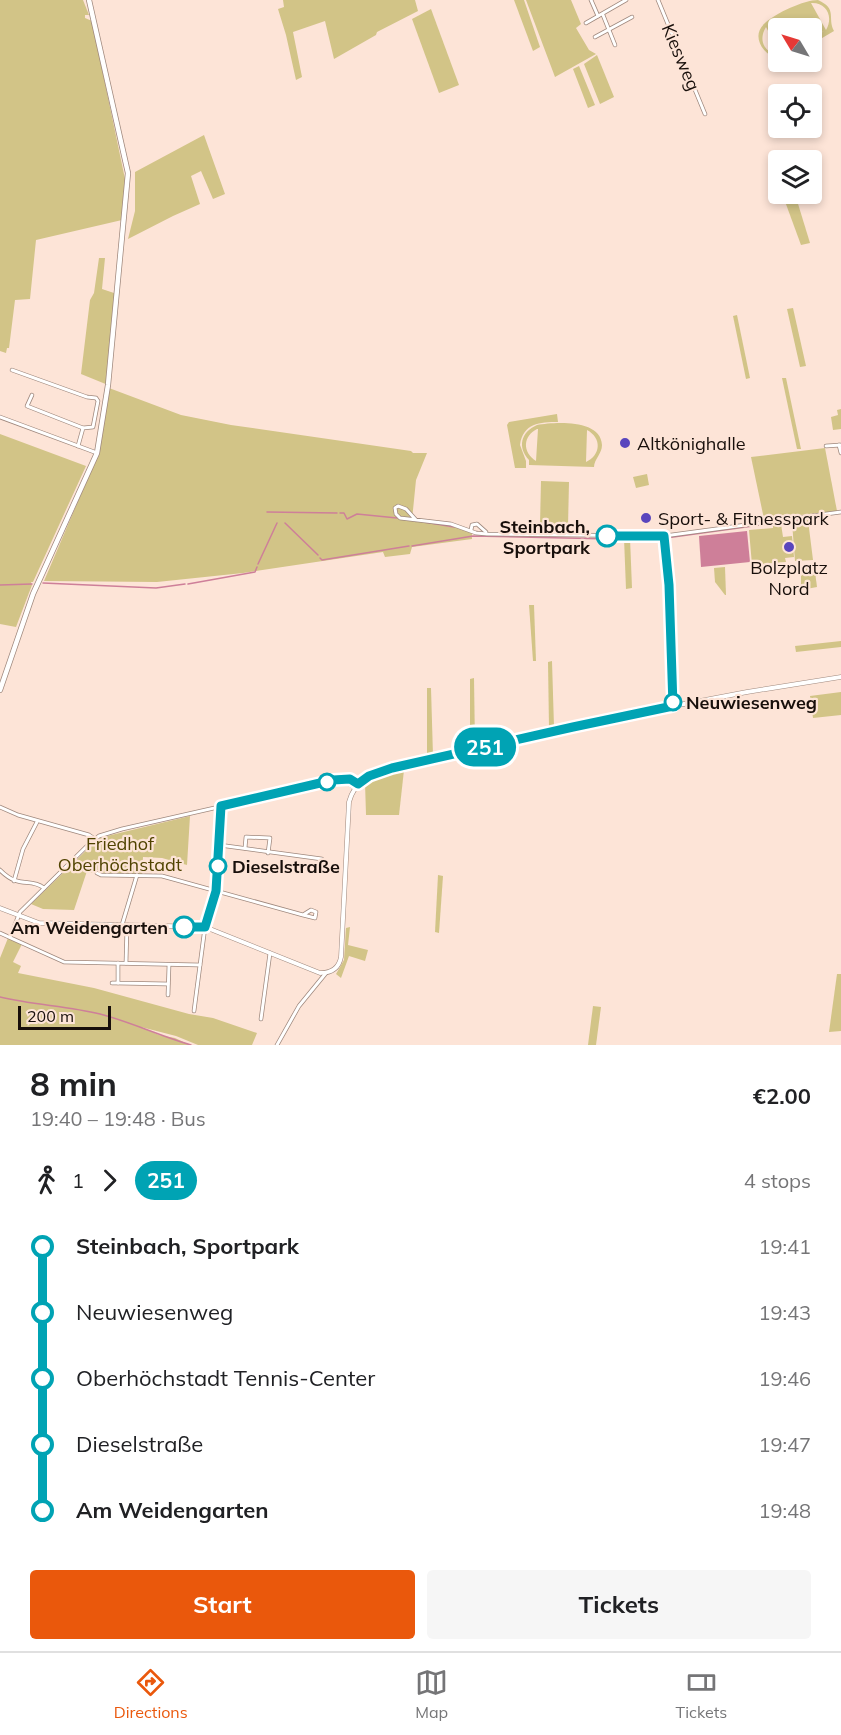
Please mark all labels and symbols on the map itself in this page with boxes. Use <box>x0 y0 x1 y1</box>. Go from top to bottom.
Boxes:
north arrow <box>768 18 822 72</box>
street label: Kiesweg <box>657 20 705 94</box>
place label: Altkönighalle <box>637 432 746 455</box>
marker: Altkönighalle <box>618 436 632 450</box>
place label: Sport- & Fitnesspark <box>658 507 830 530</box>
marker: Sport- & Fitnesspark <box>639 511 653 525</box>
place label: Steinbach, Sportpark <box>500 515 591 559</box>
marker: Steinbach, Sportpark <box>596 525 618 547</box>
marker: Bolzplatz Nord <box>782 540 796 554</box>
place label: Bolzplatz Nord <box>750 556 828 600</box>
place label: Neuwiesenweg <box>686 691 817 714</box>
marker: Neuwiesenweg <box>664 693 682 711</box>
line badge: 251 <box>450 728 520 766</box>
unlabelled marker <box>318 773 336 791</box>
park label: Friedhof Oberhöchstadt <box>58 832 182 876</box>
place label: Dieselstraße <box>232 855 340 878</box>
marker: Dieselstraße <box>209 857 227 875</box>
place label: Am Weidengarten <box>11 916 168 939</box>
marker: Am Weidengarten <box>173 916 195 938</box>
scale bar <box>18 1003 111 1030</box>

